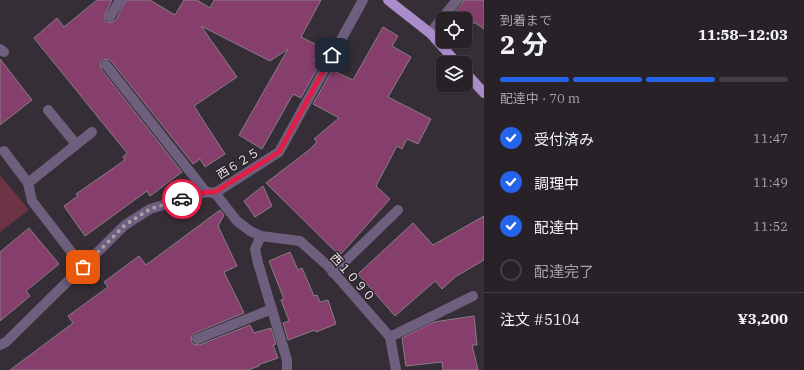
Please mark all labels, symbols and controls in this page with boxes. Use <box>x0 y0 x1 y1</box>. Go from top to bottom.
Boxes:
map controls <box>436 12 472 92</box>
button: locate <box>436 12 472 48</box>
text: 到着まで <box>500 12 552 29</box>
text: 11:58–12:03 <box>698 25 788 44</box>
text: 2 分 <box>500 27 548 61</box>
pin <box>315 38 349 72</box>
icon: home <box>321 44 343 66</box>
button: layers <box>436 56 472 92</box>
text: 配達中 · 70 m <box>500 90 580 107</box>
icon: check <box>500 127 522 149</box>
text: 受付済み <box>534 130 594 149</box>
text: 11:47 <box>753 130 788 147</box>
street label: 西６２５ <box>214 144 262 182</box>
icon: check <box>500 171 522 193</box>
text: 調理中 <box>534 174 579 193</box>
text: 11:49 <box>753 174 788 191</box>
courier <box>162 179 202 219</box>
icon: car <box>171 188 193 210</box>
icon: check <box>500 215 522 237</box>
text: 配達中 <box>534 218 579 237</box>
text: 11:52 <box>753 218 788 235</box>
pin <box>66 250 100 284</box>
street label: 西１０９０ <box>327 250 379 304</box>
icon: bag <box>72 256 94 278</box>
text: 配達完了 <box>534 262 594 281</box>
text: ¥3,200 <box>738 309 788 328</box>
text: 注文 #5104 <box>500 310 580 329</box>

